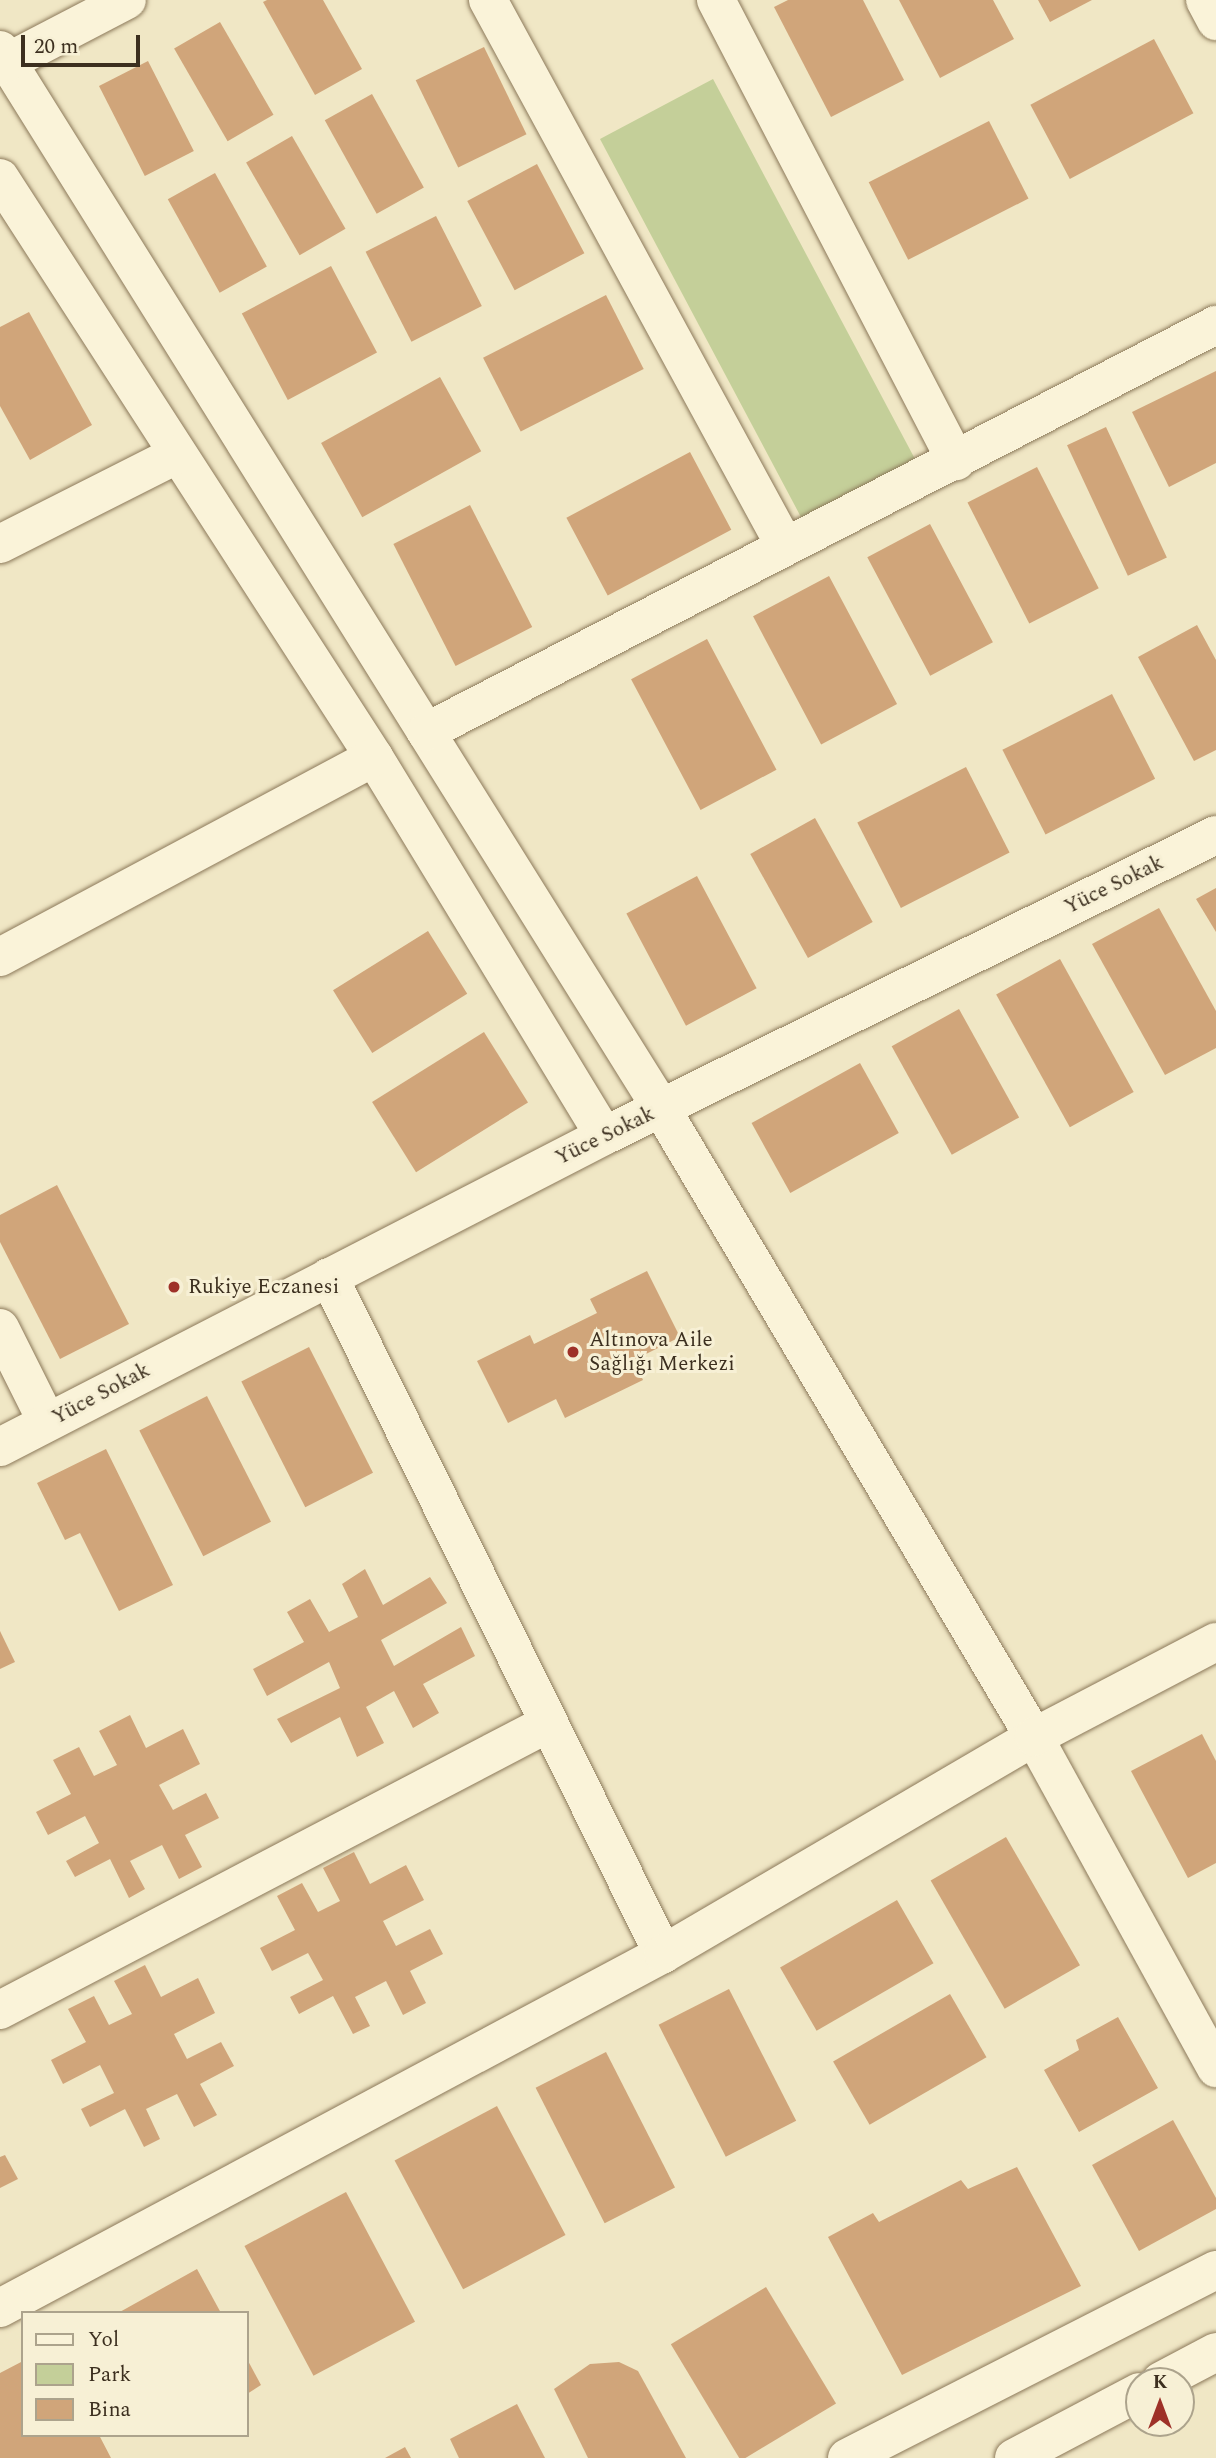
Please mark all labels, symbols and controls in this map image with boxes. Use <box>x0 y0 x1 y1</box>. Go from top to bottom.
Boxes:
scale bar <box>24 21 144 65</box>
text: 20 m <box>34 31 78 63</box>
street label: Yüce Sokak <box>1060 850 1168 920</box>
street label: Yüce Sokak <box>551 1101 659 1171</box>
place label: Rukiye Eczanesi <box>188 1274 339 1300</box>
marker: Rukiye Eczanesi <box>166 1279 182 1295</box>
place label: Altınova Aile Sağlığı Merkezi <box>589 1327 735 1377</box>
marker: Altınova Aile Sağlığı Merkezi <box>563 1342 583 1362</box>
street label: Yüce Sokak <box>48 1358 154 1430</box>
legend <box>21 2311 248 2437</box>
text: Yol <box>88 2324 119 2356</box>
text: Park <box>88 2359 131 2391</box>
north arrow <box>1125 2367 1195 2437</box>
text: K <box>1153 2368 1167 2397</box>
text: Bina <box>88 2394 131 2426</box>

